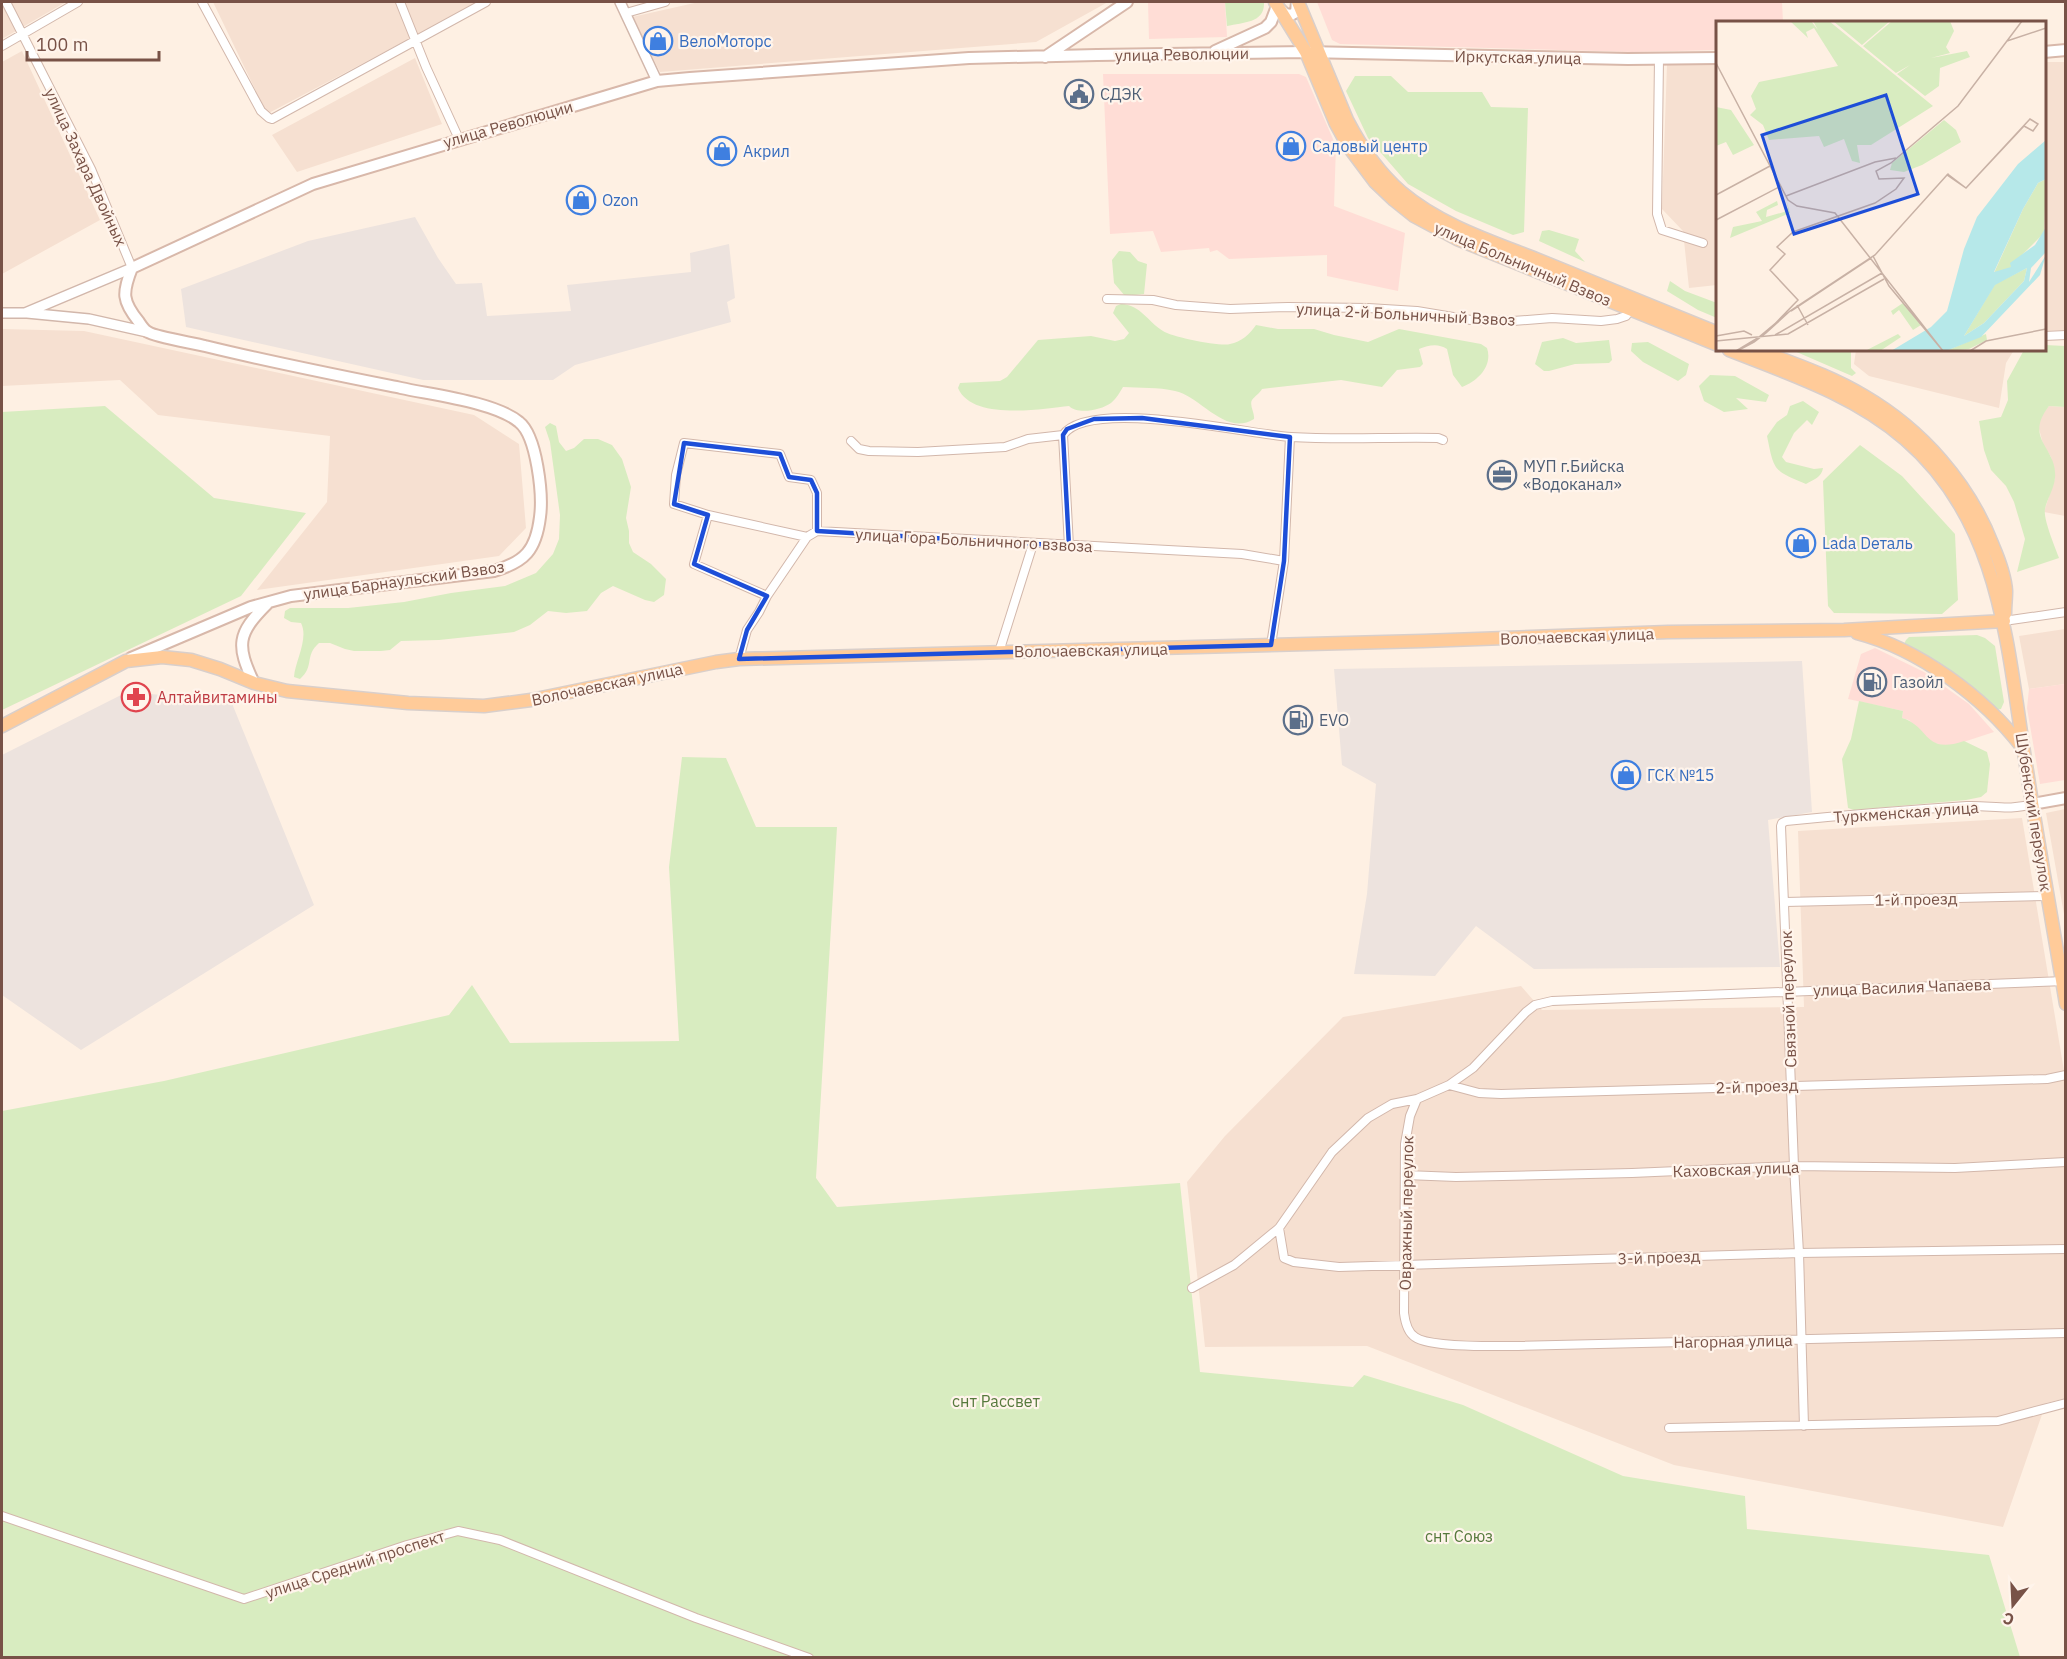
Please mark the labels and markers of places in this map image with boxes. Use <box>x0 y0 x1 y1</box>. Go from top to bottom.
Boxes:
shop icon: ВелоМоторс <box>642 25 674 57</box>
place label: ВелоМоторс <box>679 31 772 51</box>
public building icon: СДЭК <box>1063 78 1095 110</box>
place label: СДЭК <box>1100 84 1142 104</box>
shop icon: Садовый центр <box>1275 130 1307 162</box>
shop icon: Акрил <box>706 135 738 167</box>
place label: Садовый центр <box>1312 136 1428 156</box>
place label: Акрил <box>743 141 790 161</box>
shop icon: Ozon <box>565 184 597 216</box>
place label: Ozon <box>602 190 639 210</box>
place label: МУП г.Бийска «Водоканал» <box>1523 456 1625 494</box>
office icon: МУП г.Бийска «Водоканал» <box>1486 459 1518 491</box>
shop icon: Lada Dеталь <box>1785 527 1817 559</box>
place label: Lada Dеталь <box>1822 533 1913 553</box>
fuel station icon: Газойл <box>1856 666 1888 698</box>
place label: Газойл <box>1893 672 1944 692</box>
pharmacy icon: Алтайвитамины <box>120 681 152 713</box>
place label: Алтайвитамины <box>157 687 278 707</box>
fuel station icon: EVO <box>1282 704 1314 736</box>
place label: EVO <box>1319 710 1349 730</box>
shop icon: ГСК №15 <box>1610 759 1642 791</box>
place label: ГСК №15 <box>1647 765 1714 785</box>

